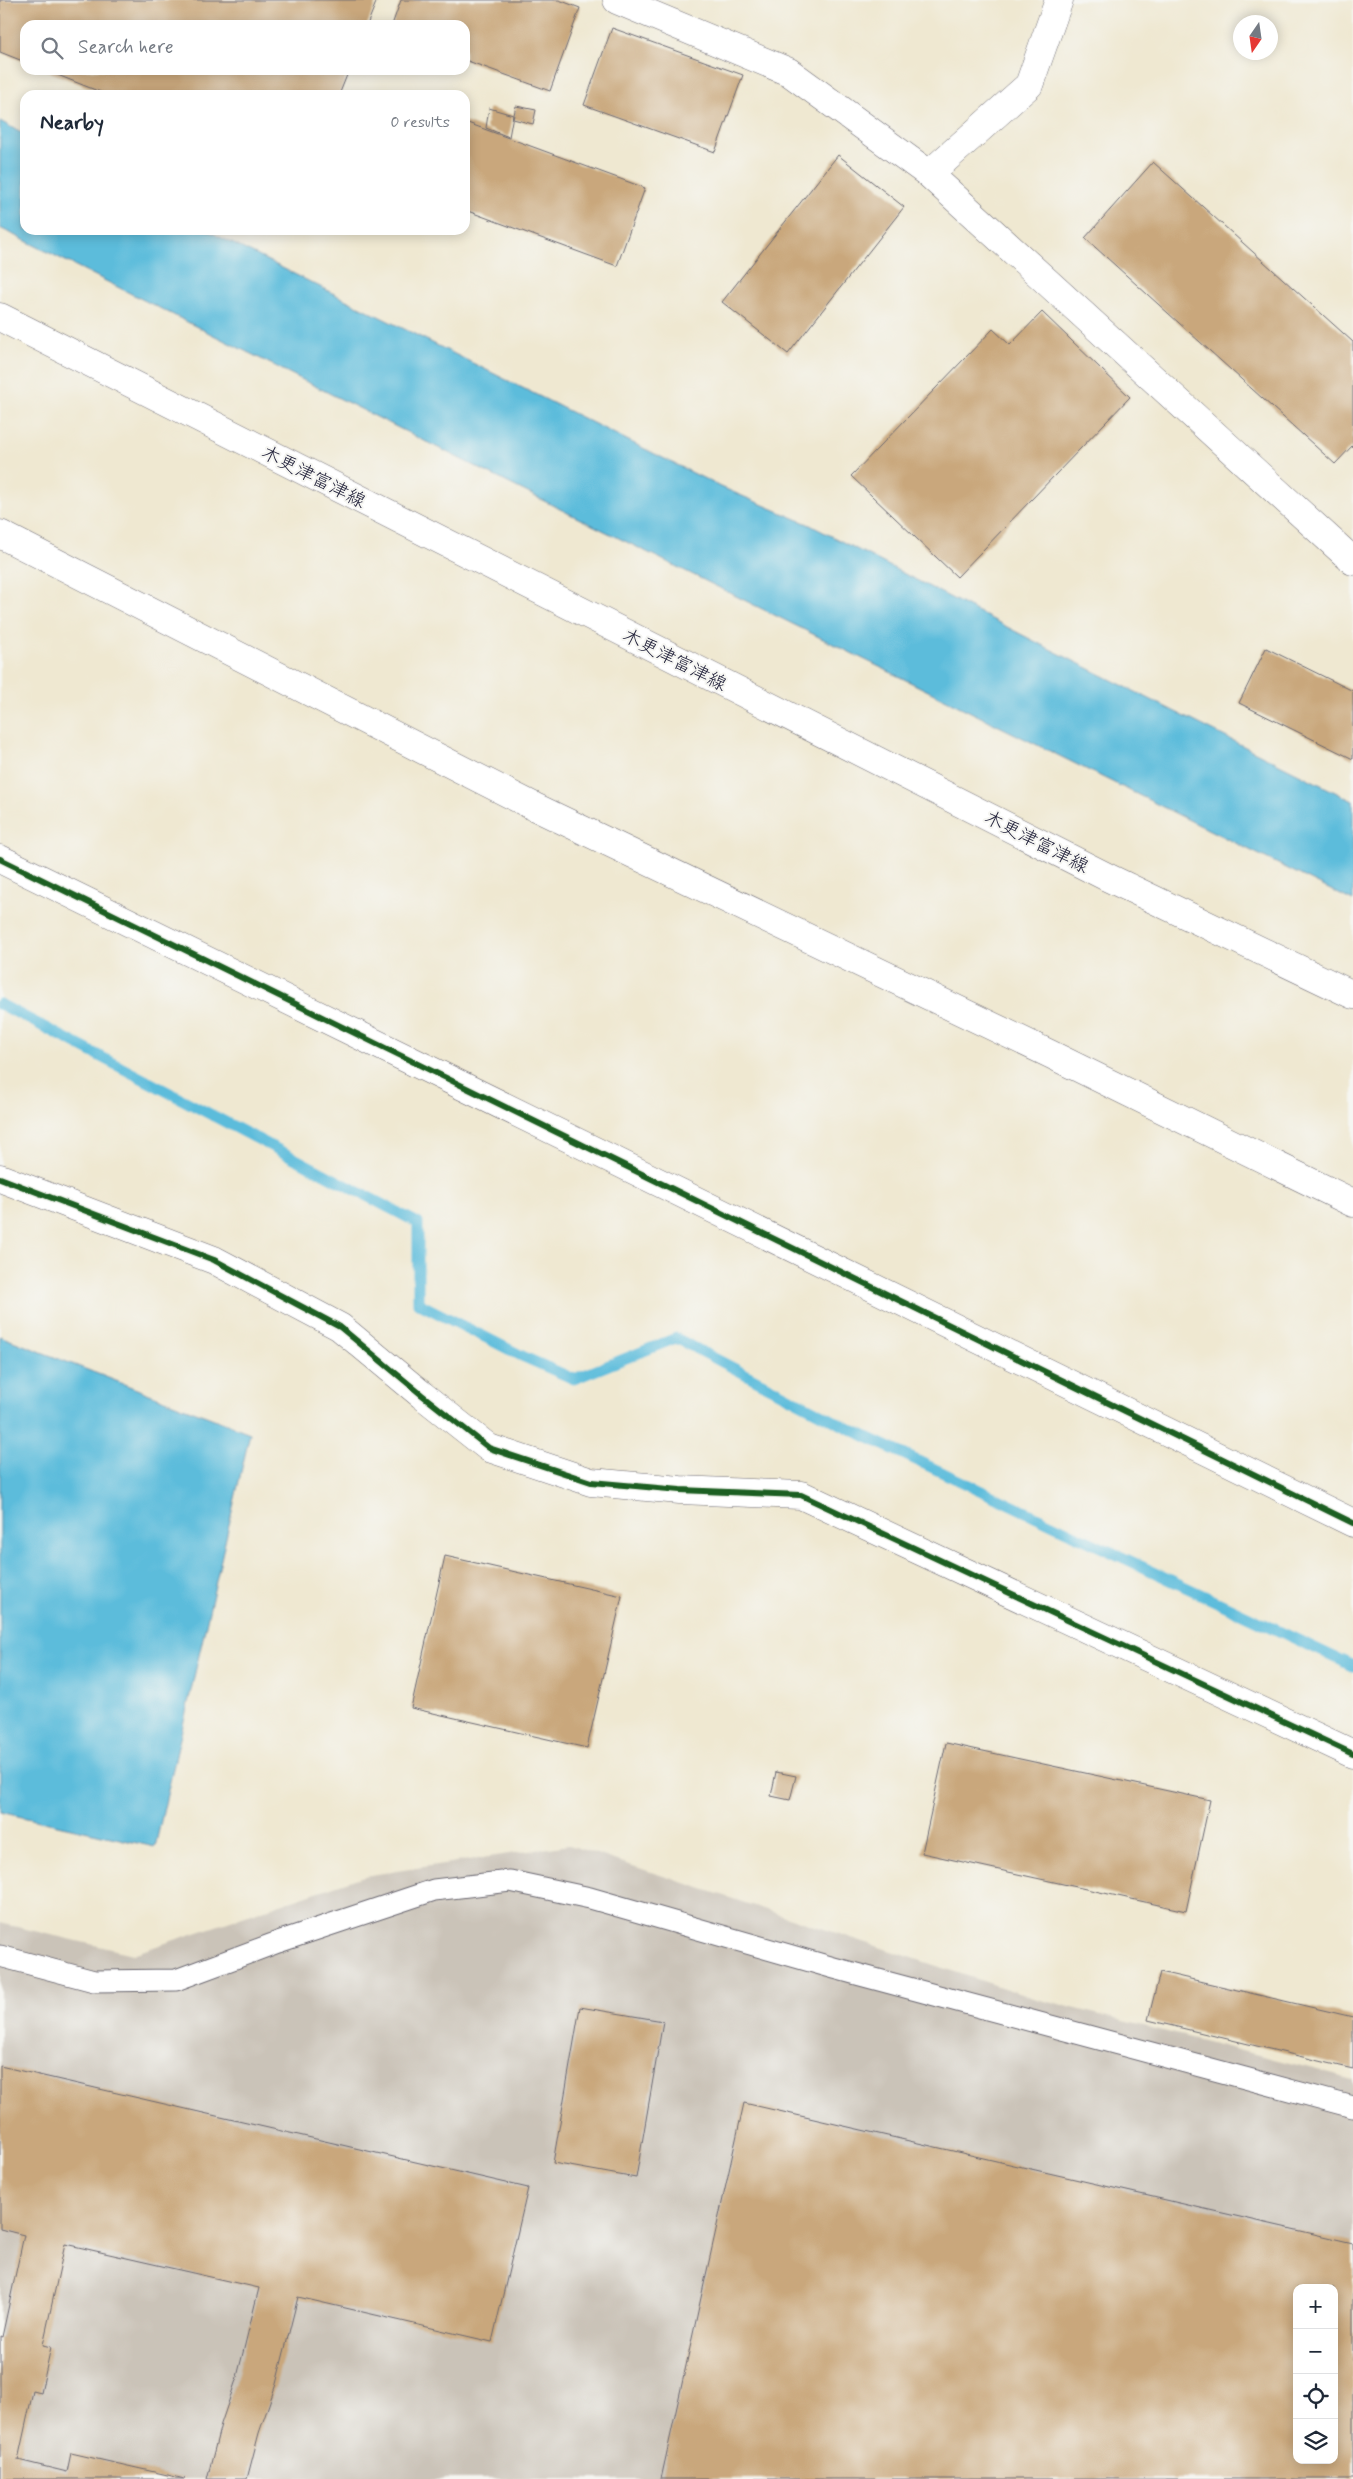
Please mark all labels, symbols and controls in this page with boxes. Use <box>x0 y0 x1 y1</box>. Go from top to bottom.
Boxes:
north arrow <box>1233 15 1278 60</box>
search box <box>20 20 470 75</box>
icon: search <box>38 34 66 62</box>
text: Search here <box>78 35 174 60</box>
text: Nearby <box>40 109 104 137</box>
text: 0 results <box>390 112 450 133</box>
street label: 木更津富津線 <box>257 440 370 514</box>
street label: 木更津富津線 <box>618 623 731 697</box>
street label: 木更津富津線 <box>980 805 1093 879</box>
map controls <box>1293 2284 1338 2464</box>
button: + <box>1293 2284 1338 2329</box>
button: − <box>1293 2329 1338 2374</box>
button: locate <box>1293 2374 1338 2419</box>
button: layers <box>1293 2419 1338 2464</box>

